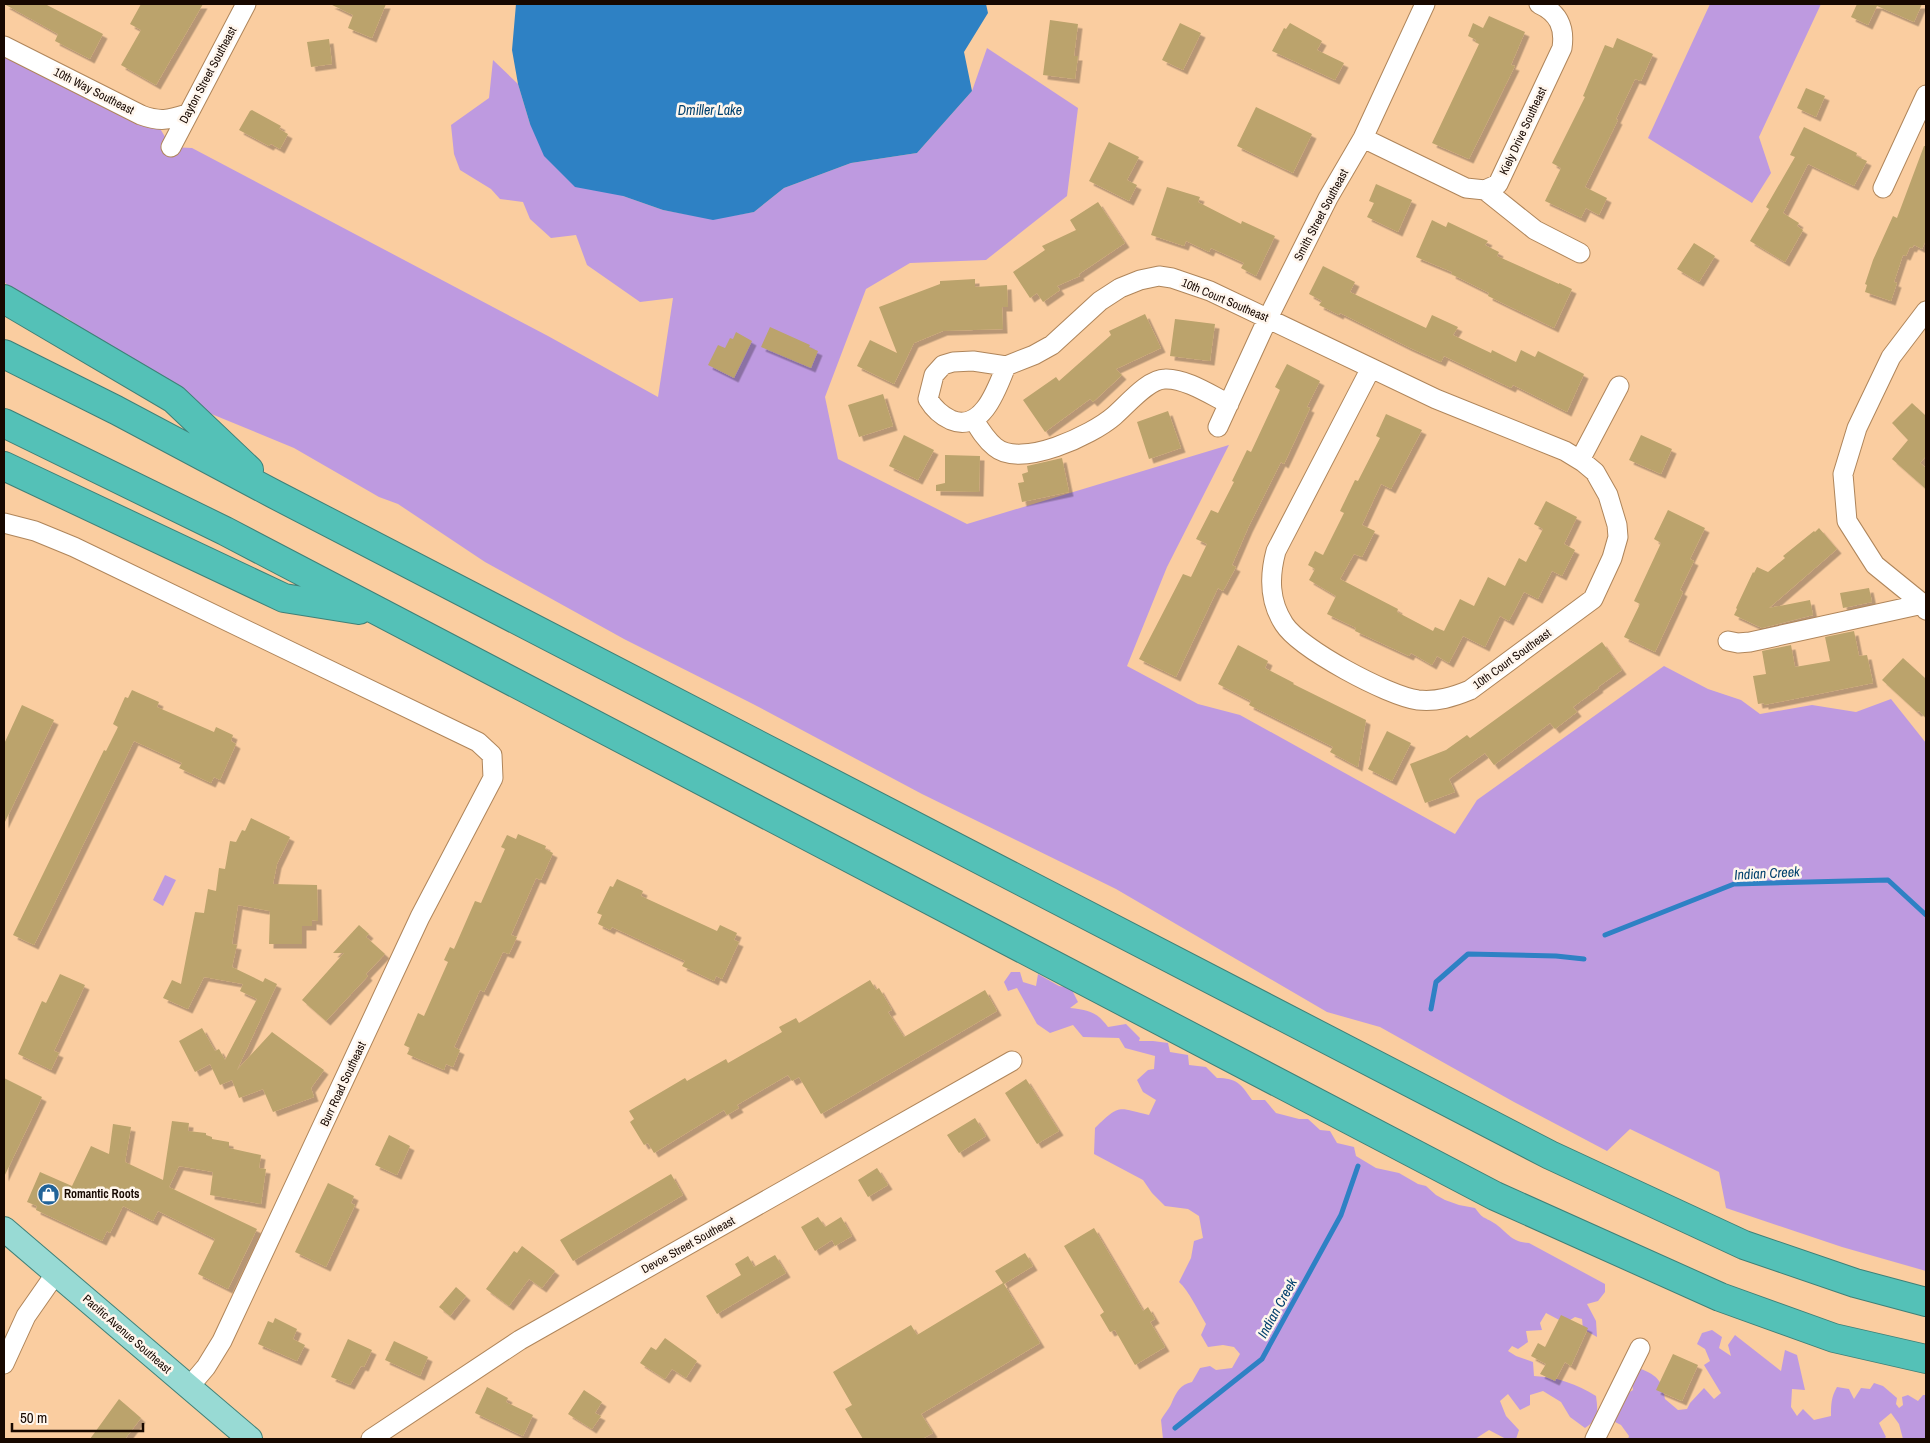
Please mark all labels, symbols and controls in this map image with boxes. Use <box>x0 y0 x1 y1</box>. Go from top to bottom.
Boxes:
street label: Dayton Street Southeast <box>176 24 240 126</box>
street label: 10th Way Southeast <box>51 64 137 118</box>
street label: Kiely Drive Southeast <box>1496 84 1550 178</box>
water label: Dmiller Lake <box>678 101 742 119</box>
street label: Smith Street Southeast <box>1290 166 1352 264</box>
street label: 10th Court Southeast <box>1179 274 1271 326</box>
street label: 10th Court Southeast <box>1470 625 1555 693</box>
water label: Indian Creek <box>1734 862 1802 884</box>
street label: Burr Road Southeast <box>316 1039 370 1129</box>
shop icon: Romantic Roots <box>36 1182 60 1206</box>
place label: Romantic Roots <box>64 1186 140 1202</box>
street label: Devoe Street Southeast <box>638 1213 738 1277</box>
water label: Indian Creek <box>1253 1274 1301 1341</box>
street label: Pacific Avenue Southeast <box>79 1291 175 1377</box>
scale bar <box>12 1400 144 1432</box>
text: 50 m <box>20 1407 47 1428</box>

